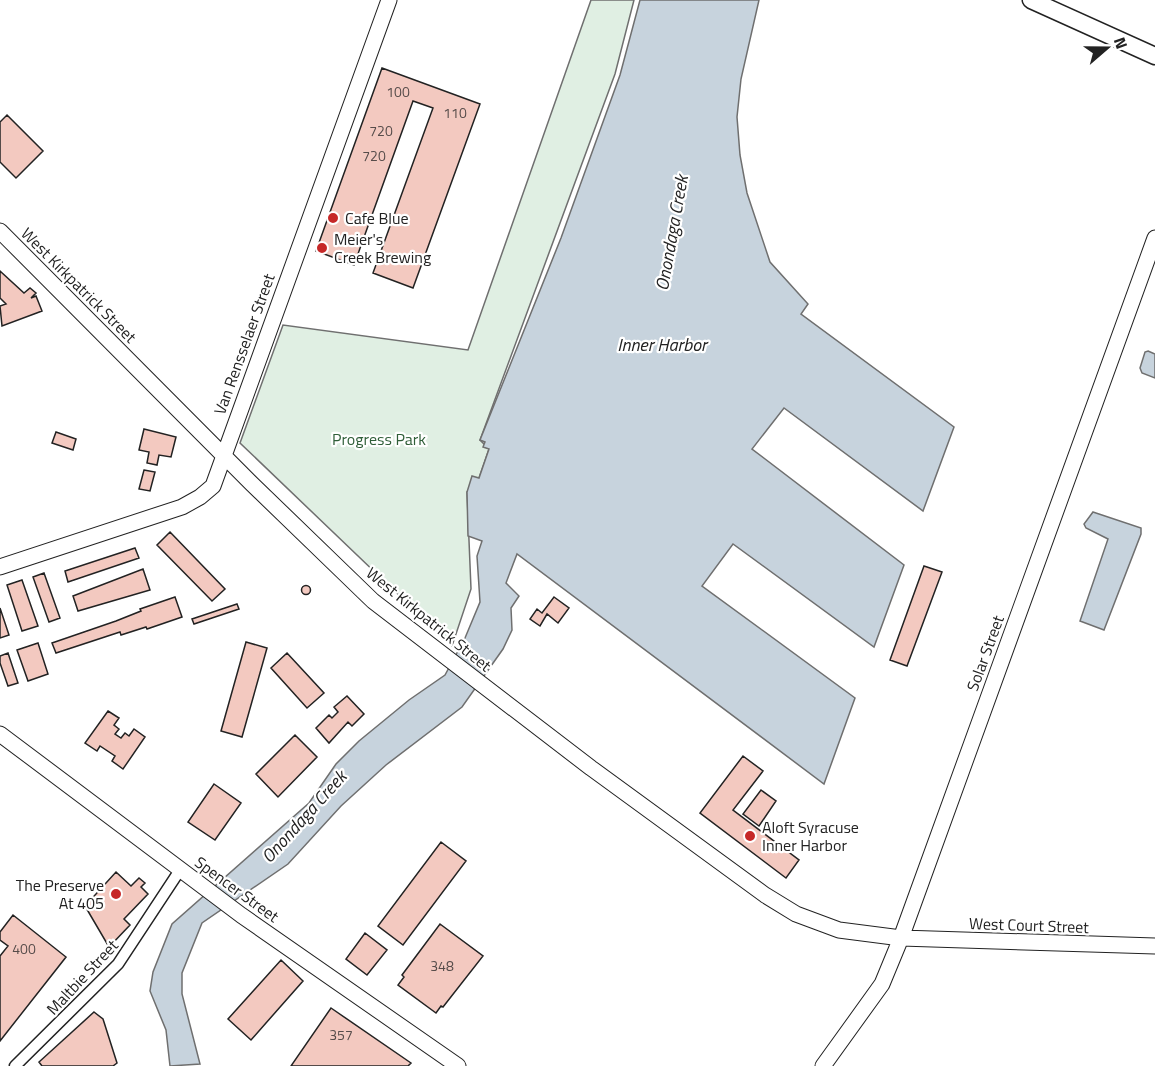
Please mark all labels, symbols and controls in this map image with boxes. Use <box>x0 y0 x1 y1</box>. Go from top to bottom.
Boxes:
north arrow <box>1077 18 1137 78</box>
text: N <box>1108 34 1134 52</box>
house number: 100 <box>386 81 410 102</box>
house number: 110 <box>443 102 467 123</box>
house number: 720 <box>369 120 393 141</box>
house number: 720 <box>362 145 386 166</box>
water label: Onondaga Creek <box>648 171 695 293</box>
place label: Cafe Blue <box>345 206 409 230</box>
marker: Cafe Blue <box>326 211 340 225</box>
street label: West Kirkpatrick Street <box>16 222 142 348</box>
place label: Meier's Creek Brewing <box>334 227 431 269</box>
marker: Meier's Creek Brewing <box>315 241 329 255</box>
street label: Van Rensselaer Street <box>207 270 281 418</box>
water label: Inner Harbor <box>617 331 709 358</box>
park label: Progress Park <box>332 427 426 451</box>
street label: West Kirkpatrick Street <box>361 561 497 677</box>
street label: Solar Street <box>960 611 1010 694</box>
water label: Onondaga Creek <box>255 763 354 869</box>
place label: Aloft Syracuse Inner Harbor <box>762 815 859 857</box>
marker: Aloft Syracuse Inner Harbor <box>743 829 757 843</box>
street label: Spencer Street <box>190 850 284 928</box>
place label: The Preserve At 405 <box>16 873 104 915</box>
marker: The Preserve At 405 <box>109 887 123 901</box>
street label: West Court Street <box>969 911 1090 939</box>
street label: Maltbie Street <box>41 934 124 1020</box>
house number: 400 <box>12 938 36 959</box>
house number: 348 <box>430 955 454 976</box>
house number: 357 <box>329 1024 353 1045</box>

